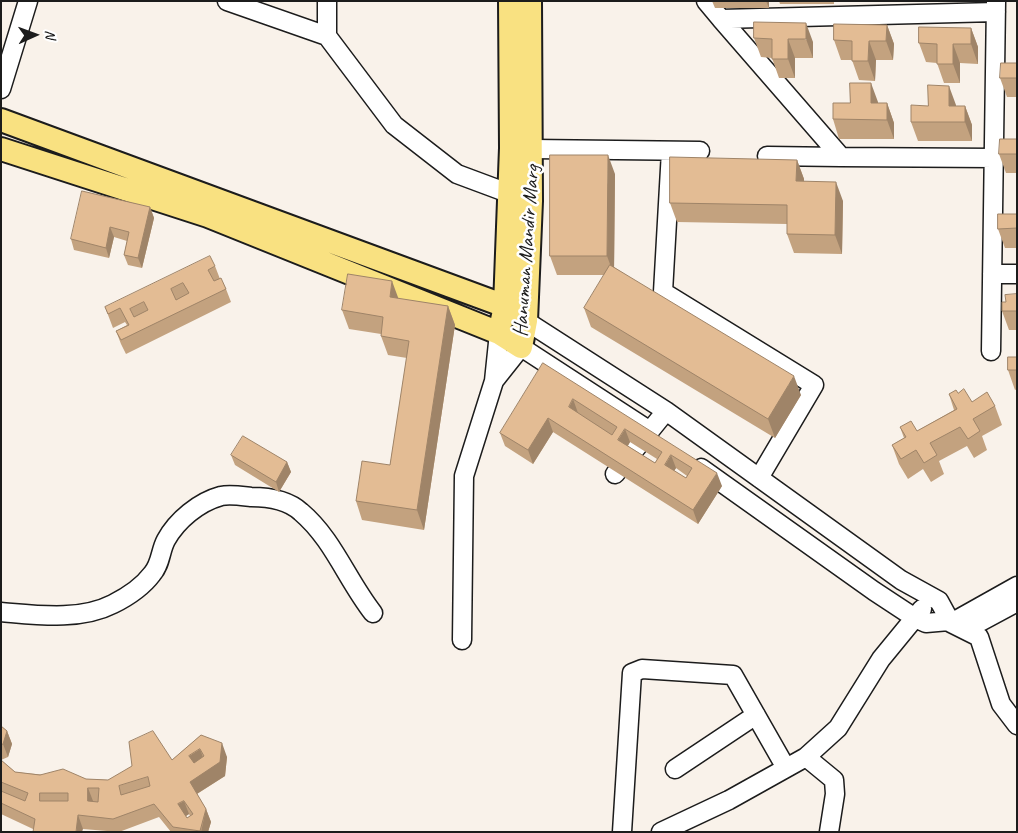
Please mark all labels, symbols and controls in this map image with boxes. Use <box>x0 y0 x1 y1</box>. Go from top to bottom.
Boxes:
north arrow <box>10 10 60 60</box>
text: N <box>42 30 59 39</box>
street label: Hanuman Mandir Marg <box>508 164 546 338</box>

